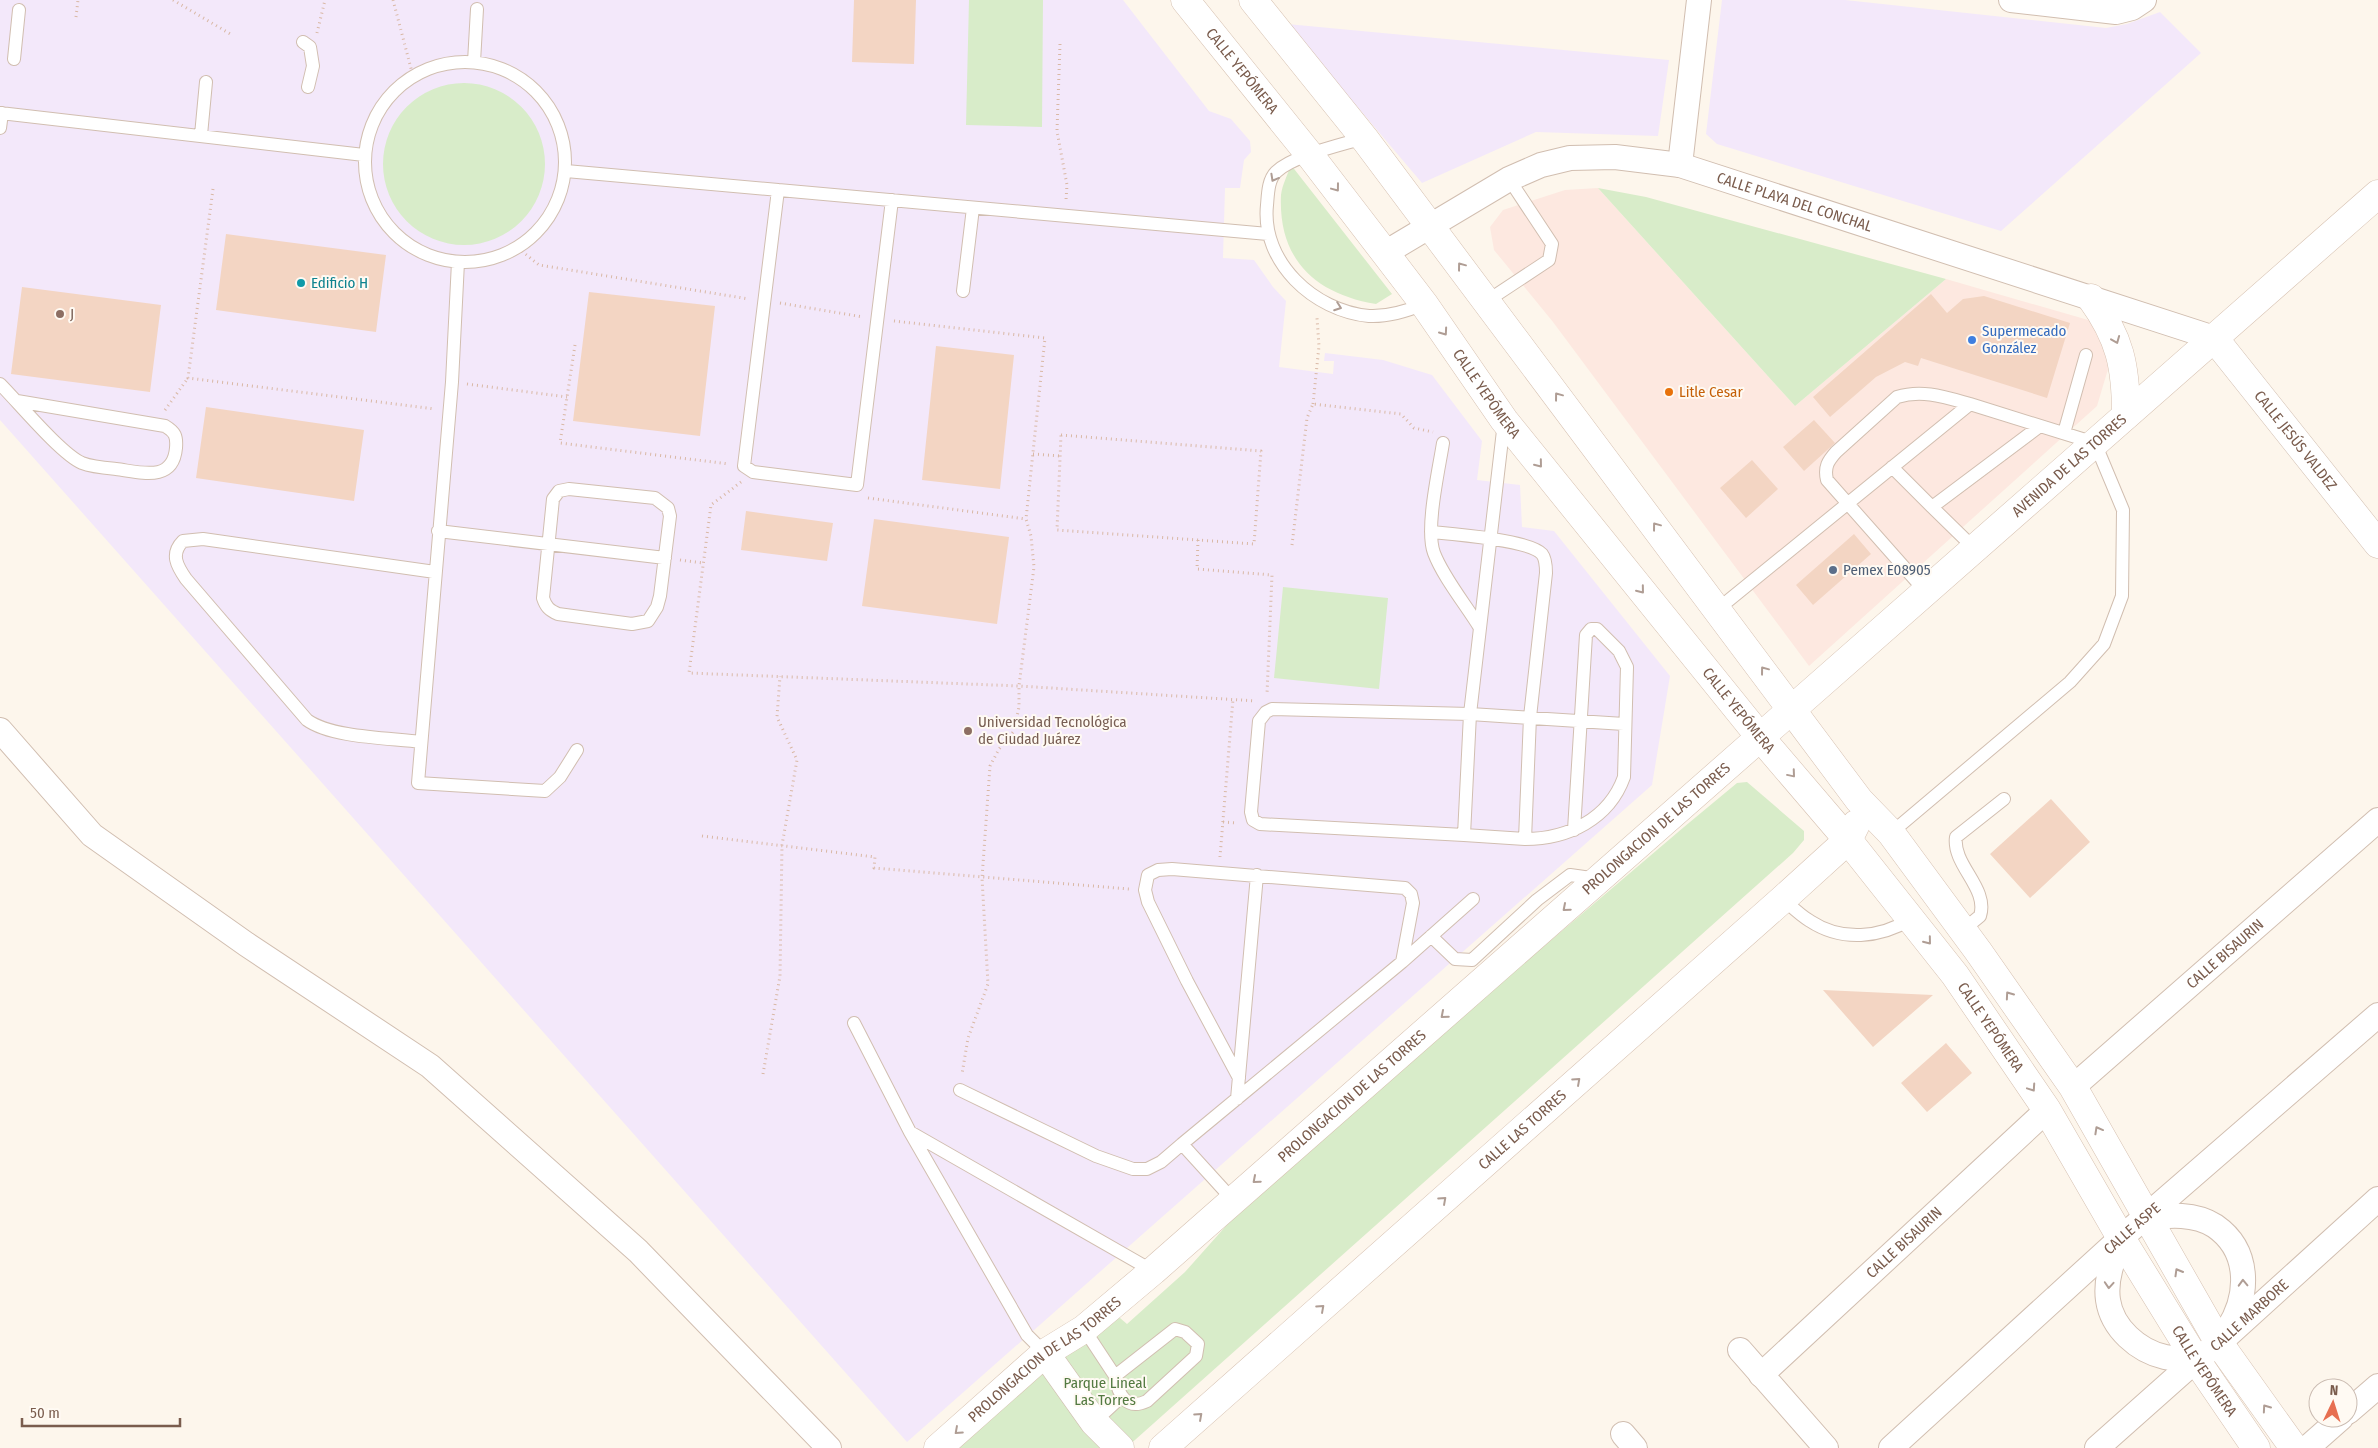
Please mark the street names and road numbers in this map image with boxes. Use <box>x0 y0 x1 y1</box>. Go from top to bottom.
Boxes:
street label: CALLE YEPÓMERA <box>1202 24 1282 117</box>
street label: CALLE PLAYA DEL CONCHAL <box>1714 169 1875 236</box>
street label: CALLE YEPÓMERA <box>1449 346 1524 442</box>
street label: CALLE JESÚS VALDEZ <box>2250 387 2341 494</box>
street label: AVENIDA DE LAS TORRES <box>2008 410 2130 521</box>
street label: CALLE YEPÓMERA <box>1699 664 1779 757</box>
street label: PROLONGACION DE LAS TORRES <box>1578 759 1734 899</box>
street label: CALLE BISAURIN <box>2183 915 2267 993</box>
street label: CALLE YEPÓMERA <box>1954 979 2028 1076</box>
street label: PROLONGACION DE LAS TORRES <box>1274 1026 1430 1166</box>
street label: CALLE LAS TORRES <box>1475 1086 1570 1173</box>
street label: CALLE ASPE <box>2100 1199 2164 1258</box>
street label: CALLE BISAURIN <box>1862 1203 1946 1282</box>
street label: CALLE MARBORE <box>2207 1276 2292 1355</box>
street label: PROLONGACION DE LAS TORRES <box>964 1293 1125 1426</box>
street label: CALLE YEPÓMERA <box>2168 1322 2241 1420</box>

